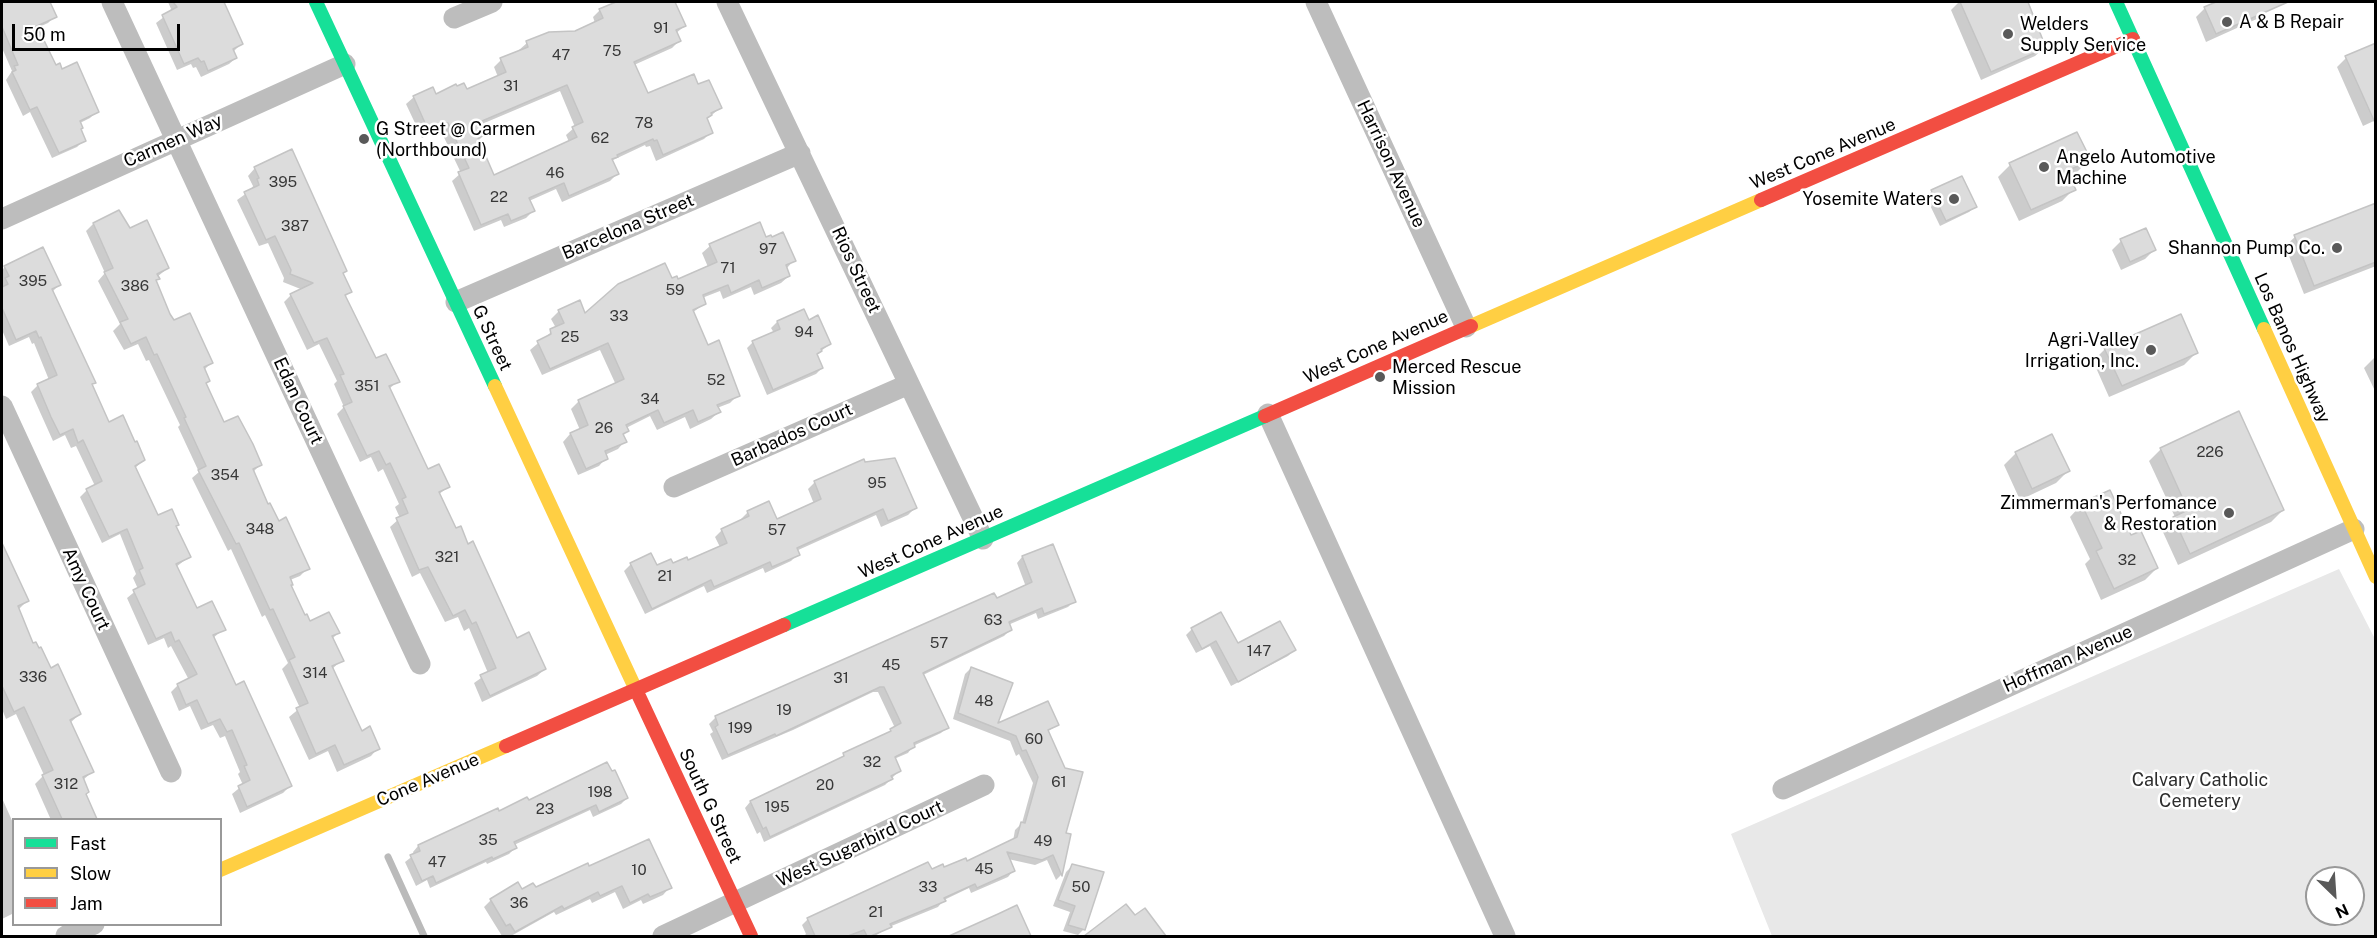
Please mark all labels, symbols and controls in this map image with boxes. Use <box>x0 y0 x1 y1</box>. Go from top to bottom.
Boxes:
place label: A & B Repair <box>2239 11 2344 33</box>
scale bar <box>15 12 183 50</box>
place label: Welders Supply Service <box>2020 13 2146 56</box>
marker: A & B Repair <box>2220 15 2234 29</box>
house number: 91 <box>653 19 669 37</box>
text: 50 m <box>23 24 66 45</box>
marker: Welders Supply Service <box>2001 27 2015 41</box>
house number: 75 <box>603 42 621 60</box>
house number: 47 <box>552 46 570 64</box>
house number: 31 <box>503 77 519 95</box>
street label: Harrison Avenue <box>1352 97 1430 231</box>
street label: Carmen Way <box>120 110 226 172</box>
house number: 78 <box>635 114 653 132</box>
street label: West Cone Avenue <box>1747 114 1899 194</box>
place label: G Street @ Carmen (Northbound) <box>376 118 535 160</box>
house number: 62 <box>591 129 609 147</box>
marker: G Street @ Carmen (Northbound) <box>357 132 371 146</box>
place label: Angelo Automotive Machine <box>2056 146 2216 188</box>
marker: Angelo Automotive Machine <box>2037 160 2051 174</box>
house number: 46 <box>546 164 564 182</box>
house number: 395 <box>269 173 297 191</box>
house number: 22 <box>490 188 508 206</box>
place label: Yosemite Waters <box>1802 188 1942 210</box>
street label: Barcelona Street <box>559 189 697 265</box>
marker: Yosemite Waters <box>1947 192 1961 206</box>
house number: 387 <box>281 217 309 235</box>
street label: Rios Street <box>827 223 885 317</box>
place label: Shannon Pump Co. <box>2168 237 2325 259</box>
house number: 97 <box>759 240 777 258</box>
marker: Shannon Pump Co. <box>2330 241 2344 255</box>
house number: 71 <box>720 259 736 277</box>
street label: Los Banos Highway <box>2249 269 2335 427</box>
house number: 395 <box>19 272 47 290</box>
house number: 386 <box>121 277 149 295</box>
house number: 59 <box>666 281 684 299</box>
street label: G Street <box>467 302 517 374</box>
street label: West Cone Avenue <box>1300 305 1452 389</box>
house number: 33 <box>610 307 628 325</box>
house number: 94 <box>795 323 813 341</box>
house number: 25 <box>561 328 579 346</box>
place label: Agri-Valley Irrigation, Inc. <box>2025 329 2139 372</box>
marker: Agri-Valley Irrigation, Inc. <box>2144 343 2158 357</box>
street label: Edan Court <box>268 354 328 448</box>
place label: Merced Rescue Mission <box>1392 356 1521 398</box>
marker: Merced Rescue Mission <box>1373 370 1387 384</box>
house number: 52 <box>707 371 725 389</box>
house number: 351 <box>354 377 380 395</box>
house number: 34 <box>641 390 659 408</box>
street label: Barbados Court <box>728 399 856 471</box>
house number: 26 <box>595 419 613 437</box>
house number: 226 <box>2196 443 2224 461</box>
house number: 354 <box>211 466 239 484</box>
house number: 95 <box>868 474 886 492</box>
place label: Zimmerman's Perfomance & Restoration <box>2000 492 2217 534</box>
street label: West Cone Avenue <box>855 500 1007 584</box>
marker: Zimmerman's Perfomance & Restoration <box>2222 506 2236 520</box>
house number: 348 <box>246 520 274 538</box>
house number: 57 <box>768 521 786 539</box>
street label: Amy Court <box>57 544 115 634</box>
house number: 321 <box>435 548 459 566</box>
house number: 32 <box>2118 551 2136 569</box>
house number: 21 <box>657 567 673 585</box>
house number: 63 <box>984 611 1002 629</box>
street label: Hoffman Avenue <box>2000 621 2136 697</box>
house number: 57 <box>930 634 948 652</box>
house number: 147 <box>1247 642 1271 660</box>
house number: 45 <box>882 656 900 674</box>
house number: 314 <box>303 664 327 682</box>
house number: 336 <box>19 668 47 686</box>
house number: 31 <box>833 669 849 687</box>
house number: 48 <box>974 692 994 710</box>
house number: 19 <box>776 701 792 719</box>
house number: 199 <box>728 719 752 737</box>
house number: 60 <box>1025 730 1043 748</box>
street label: South G Street <box>674 745 746 867</box>
street label: Cone Avenue <box>373 749 483 811</box>
house number: 32 <box>863 753 881 771</box>
park label: Calvary Catholic Cemetery <box>2132 769 2268 812</box>
house number: 61 <box>1051 773 1067 791</box>
house number: 312 <box>54 775 78 793</box>
house number: 20 <box>816 776 834 794</box>
house number: 198 <box>587 783 613 801</box>
street label: West Sugarbird Court <box>773 796 947 892</box>
house number: 195 <box>764 798 790 816</box>
house number: 23 <box>536 800 554 818</box>
legend <box>12 818 222 926</box>
house number: 35 <box>478 831 498 849</box>
house number: 49 <box>1034 832 1052 850</box>
text: Fast <box>70 833 106 854</box>
house number: 47 <box>428 853 446 871</box>
house number: 45 <box>975 860 993 878</box>
house number: 10 <box>631 861 647 879</box>
text: Slow <box>70 863 111 884</box>
north arrow <box>2305 866 2365 926</box>
house number: 33 <box>919 878 937 896</box>
house number: 50 <box>1072 878 1090 896</box>
text: Jam <box>70 893 103 914</box>
house number: 36 <box>510 894 528 912</box>
text: N <box>2332 900 2352 922</box>
house number: 21 <box>868 903 884 921</box>

